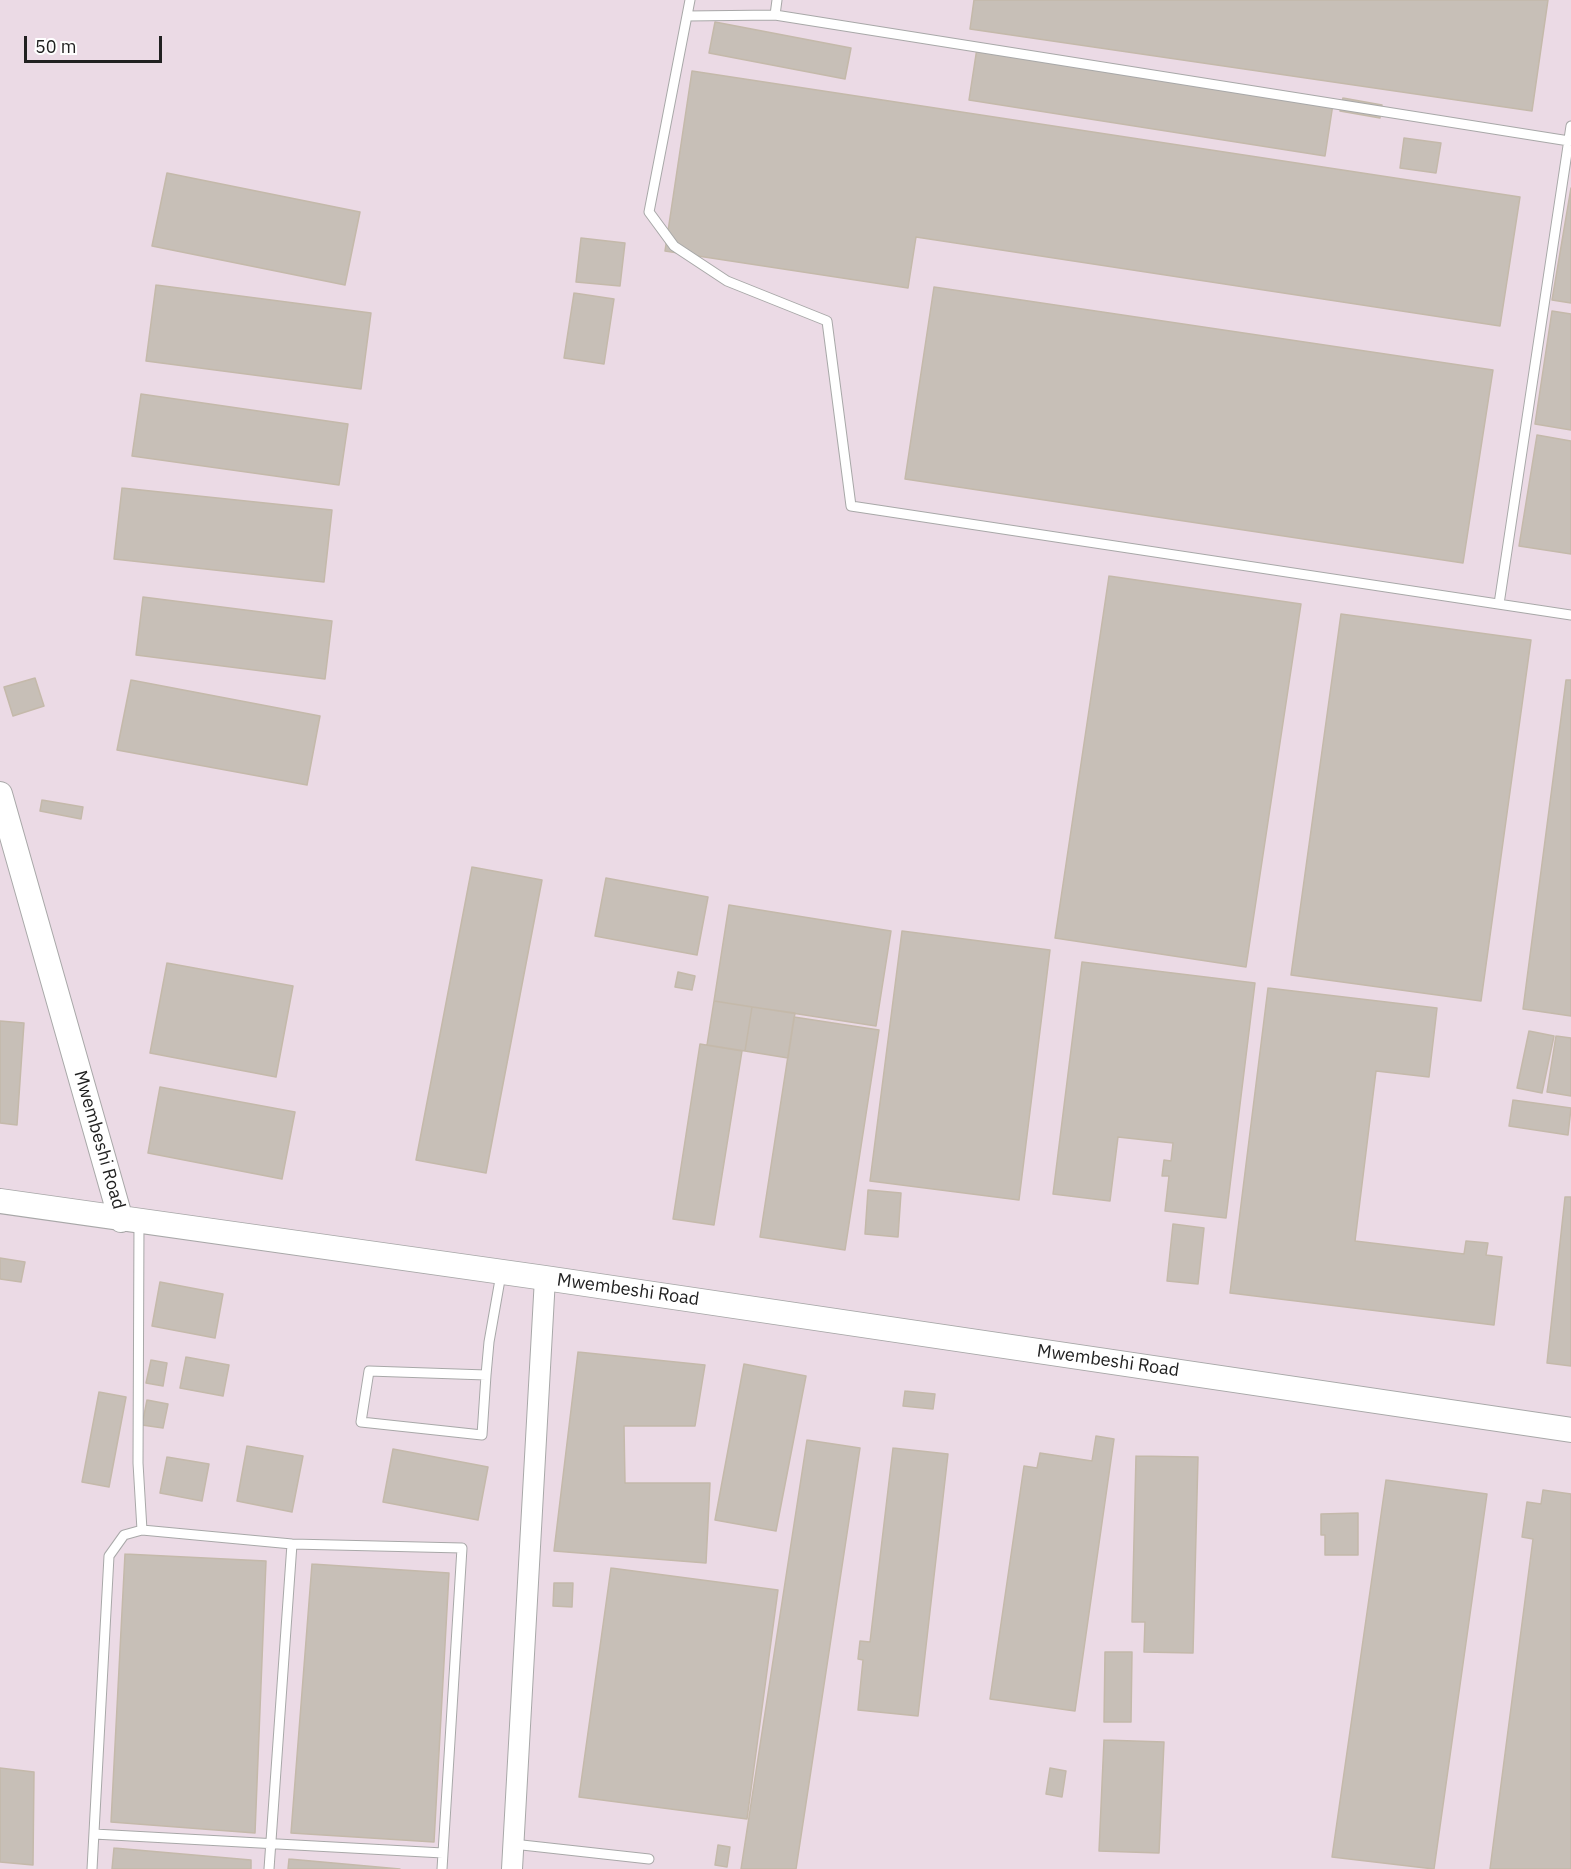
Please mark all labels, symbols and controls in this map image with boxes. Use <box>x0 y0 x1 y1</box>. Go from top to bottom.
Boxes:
scale bar <box>27 24 165 62</box>
text: 50 m <box>35 35 77 58</box>
street label: Mwembeshi Road <box>69 1068 129 1212</box>
street label: Mwembeshi Road <box>556 1269 700 1311</box>
street label: Mwembeshi Road <box>1036 1340 1180 1382</box>

